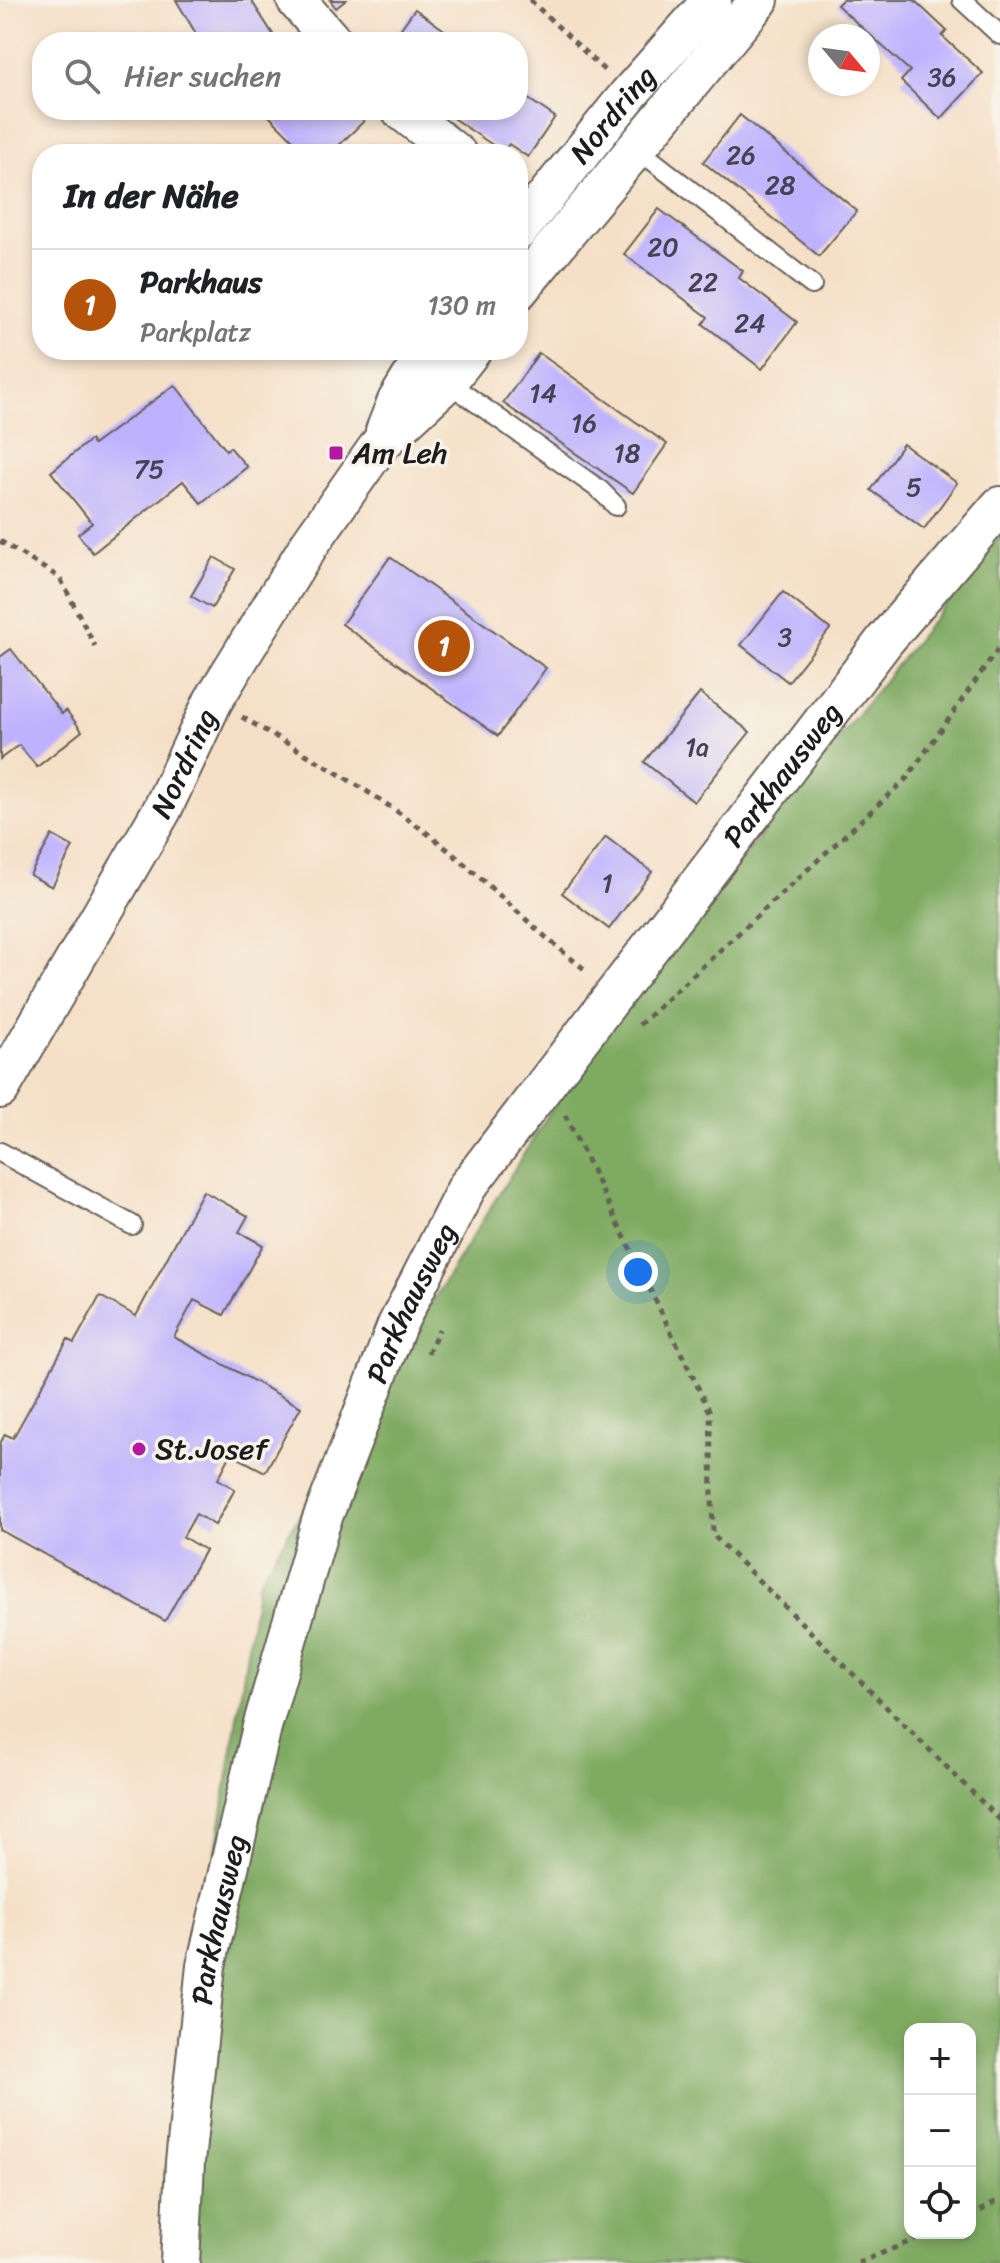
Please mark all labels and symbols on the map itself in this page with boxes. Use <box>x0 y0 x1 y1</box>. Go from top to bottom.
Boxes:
north arrow <box>808 24 880 96</box>
street label: Nordring <box>555 52 670 177</box>
house number: 36 <box>927 54 957 100</box>
house number: 26 <box>726 132 756 178</box>
house number: 28 <box>765 162 796 208</box>
house number: 20 <box>647 224 679 270</box>
house number: 22 <box>688 259 718 305</box>
house number: 24 <box>734 300 766 346</box>
house number: 14 <box>529 370 557 416</box>
house number: 16 <box>571 400 597 446</box>
place label: Am Leh <box>351 426 448 480</box>
house number: 18 <box>614 430 641 476</box>
marker: Am Leh <box>327 444 345 462</box>
house number: 75 <box>134 446 164 492</box>
house number: 5 <box>906 464 922 510</box>
house number: 3 <box>778 614 792 660</box>
pin: 1 <box>418 616 470 676</box>
street label: Parkhausweg <box>708 689 856 860</box>
street label: Nordring <box>135 699 233 827</box>
house number: 1a <box>685 724 709 770</box>
house number: 1 <box>601 860 613 906</box>
street label: Parkhausweg <box>350 1212 472 1392</box>
your location <box>618 1252 658 1292</box>
place label: St.Josef <box>155 1422 271 1476</box>
marker: St.Josef <box>130 1440 148 1458</box>
street label: Parkhausweg <box>175 1829 263 2008</box>

